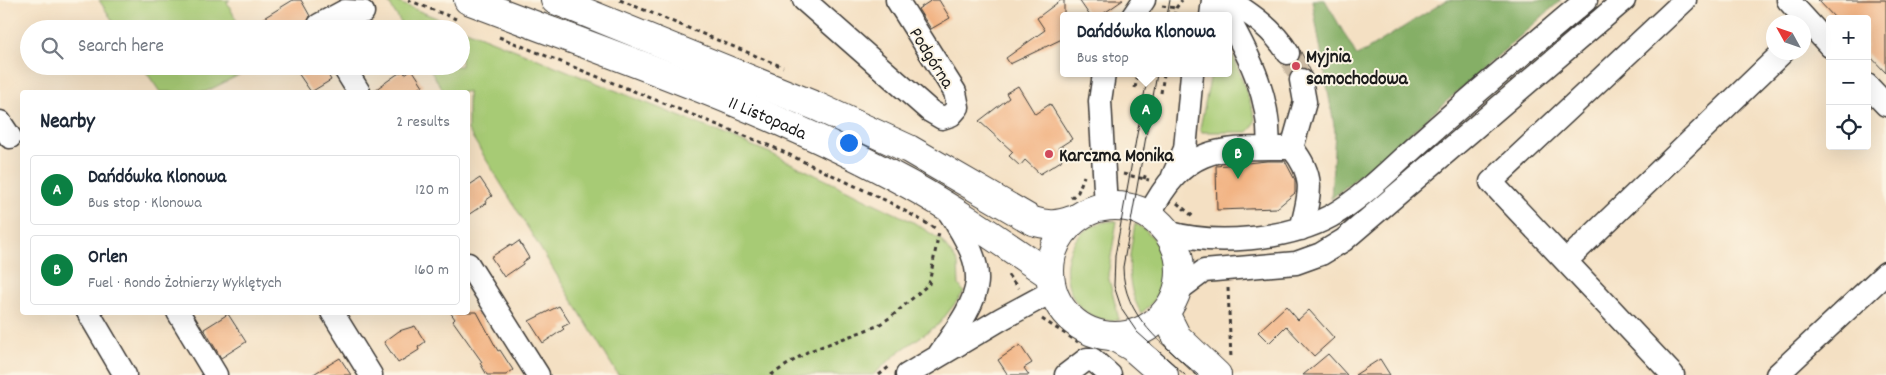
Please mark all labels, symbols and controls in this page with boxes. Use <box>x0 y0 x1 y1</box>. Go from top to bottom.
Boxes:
popup <box>1060 12 1232 77</box>
north arrow <box>1766 15 1811 60</box>
map controls <box>1826 15 1871 150</box>
button: + <box>1826 15 1871 60</box>
search box <box>20 20 470 75</box>
text: Dańdówka Klonowa <box>1077 20 1215 47</box>
street label: Podgórna <box>901 23 960 96</box>
icon: search <box>38 34 66 62</box>
text: Search here <box>78 34 164 61</box>
place label: Myjnia samochodowa <box>1306 45 1409 94</box>
text: Bus stop <box>1077 47 1129 70</box>
marker: Myjnia samochodowa <box>1290 60 1302 72</box>
button: − <box>1826 60 1871 105</box>
street label: 11 Listopada <box>724 91 811 149</box>
pin: A <box>1130 94 1162 135</box>
button: locate <box>1826 105 1871 150</box>
text: Nearby <box>40 108 95 138</box>
text: 2 results <box>396 111 450 134</box>
your location <box>836 130 862 156</box>
pin: B <box>1222 138 1254 179</box>
place label: Karczma Monika <box>1059 144 1175 171</box>
marker: Karczma Monika <box>1043 148 1055 160</box>
text: Dańdówka Klonowa <box>88 165 226 192</box>
text: A <box>53 179 61 202</box>
text: 120 m <box>415 179 449 202</box>
text: Bus stop · Klonowa <box>88 192 202 215</box>
text: Orlen <box>88 245 128 272</box>
text: B <box>53 259 61 282</box>
text: 160 m <box>414 259 449 282</box>
text: Fuel · Rondo Żołnierzy Wyklętych <box>88 272 282 295</box>

